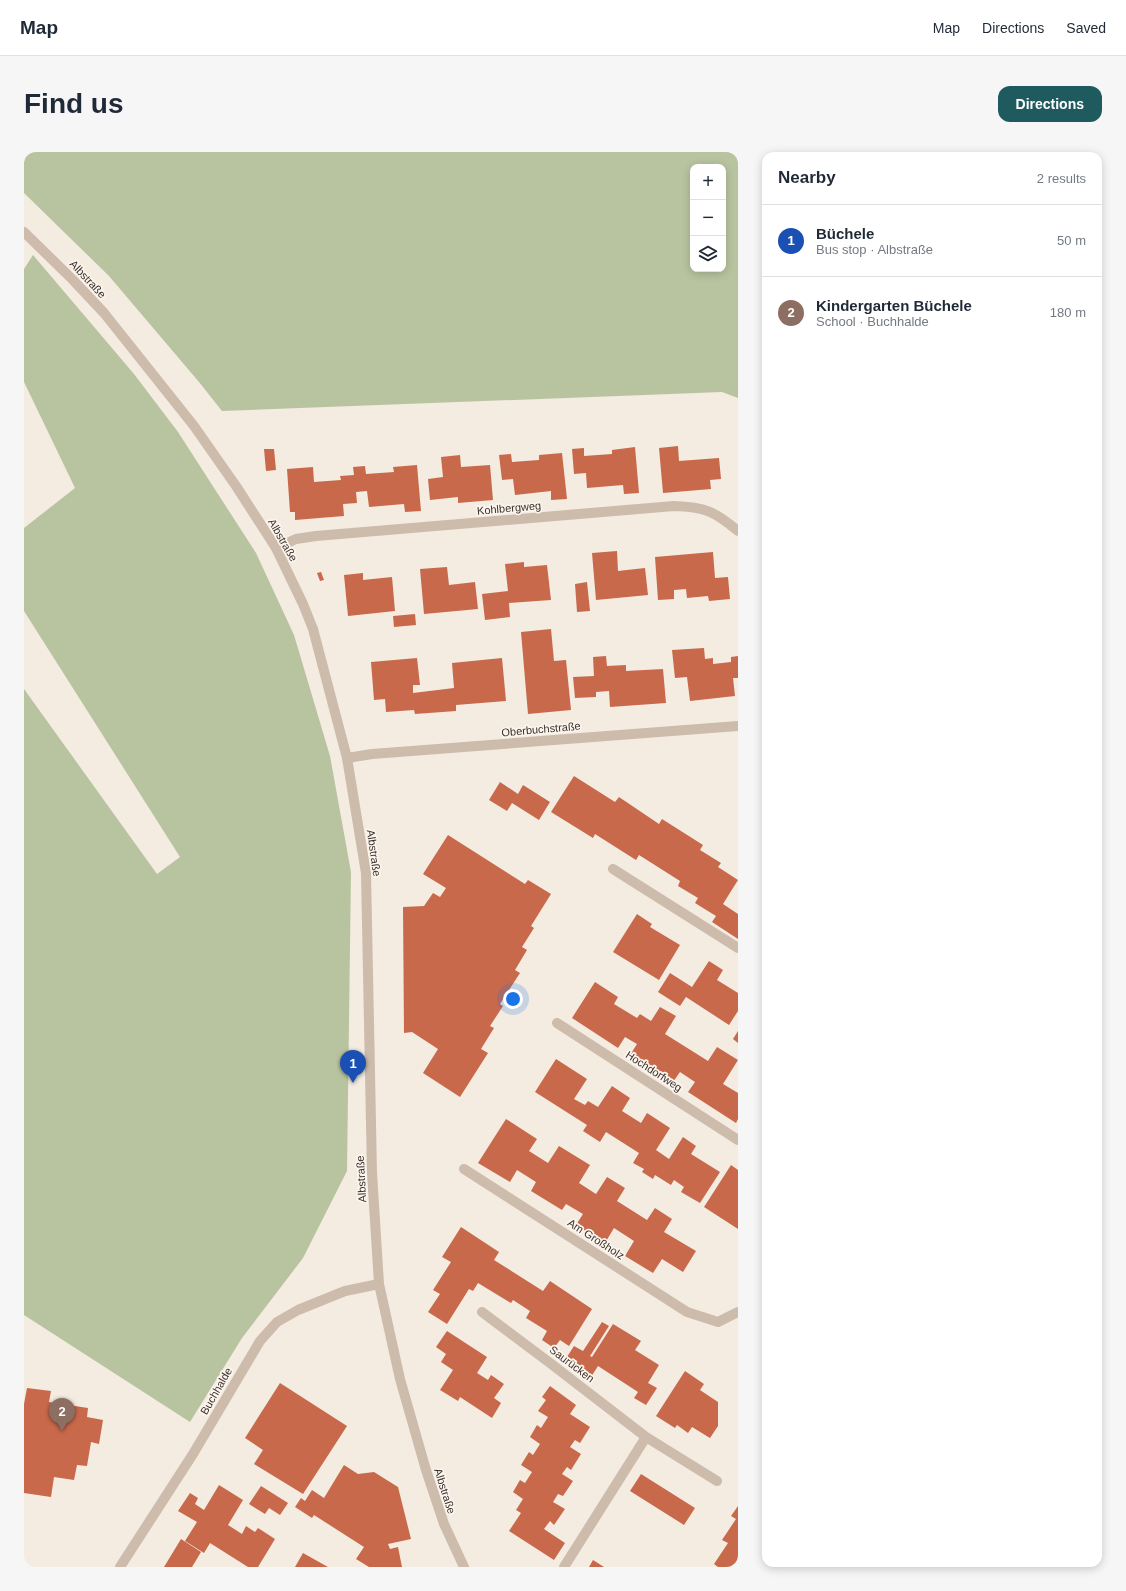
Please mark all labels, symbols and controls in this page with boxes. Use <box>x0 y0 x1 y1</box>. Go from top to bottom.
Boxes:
text: Map <box>20 17 58 38</box>
text: Map <box>933 20 960 36</box>
text: Directions <box>982 20 1044 36</box>
text: Saved <box>1066 20 1106 36</box>
button: Directions <box>998 86 1102 122</box>
text: Find us <box>24 88 124 119</box>
map controls <box>690 164 726 272</box>
button: + <box>690 164 726 200</box>
text: Nearby <box>778 168 836 187</box>
text: 2 results <box>1037 171 1086 186</box>
button: − <box>690 200 726 236</box>
text: Büchele <box>816 225 874 242</box>
text: 1 <box>787 233 795 248</box>
text: 50 m <box>1057 233 1086 248</box>
button: layers <box>690 236 726 272</box>
text: Bus stop · Albstraße <box>816 242 933 257</box>
street label: Albstraße <box>68 258 108 300</box>
text: Kindergarten Büchele <box>816 297 972 314</box>
text: 2 <box>787 305 795 320</box>
text: 180 m <box>1050 305 1086 320</box>
text: School · Buchhalde <box>816 314 929 329</box>
street label: Kohlbergweg <box>476 499 542 517</box>
street label: Albstraße <box>266 517 300 563</box>
street label: Oberbuchstraße <box>501 720 581 738</box>
street label: Albstraße <box>365 829 383 877</box>
your location <box>503 989 523 1009</box>
street label: Hochdorfweg <box>624 1048 684 1094</box>
pin: 1 <box>340 1050 366 1083</box>
street label: Albstraße <box>354 1155 368 1203</box>
street label: Am Großholz <box>566 1216 626 1262</box>
street label: Saurücken <box>547 1343 597 1385</box>
street label: Buchhalde <box>198 1365 234 1417</box>
pin: 2 <box>49 1398 75 1431</box>
street label: Albstraße <box>432 1467 458 1515</box>

